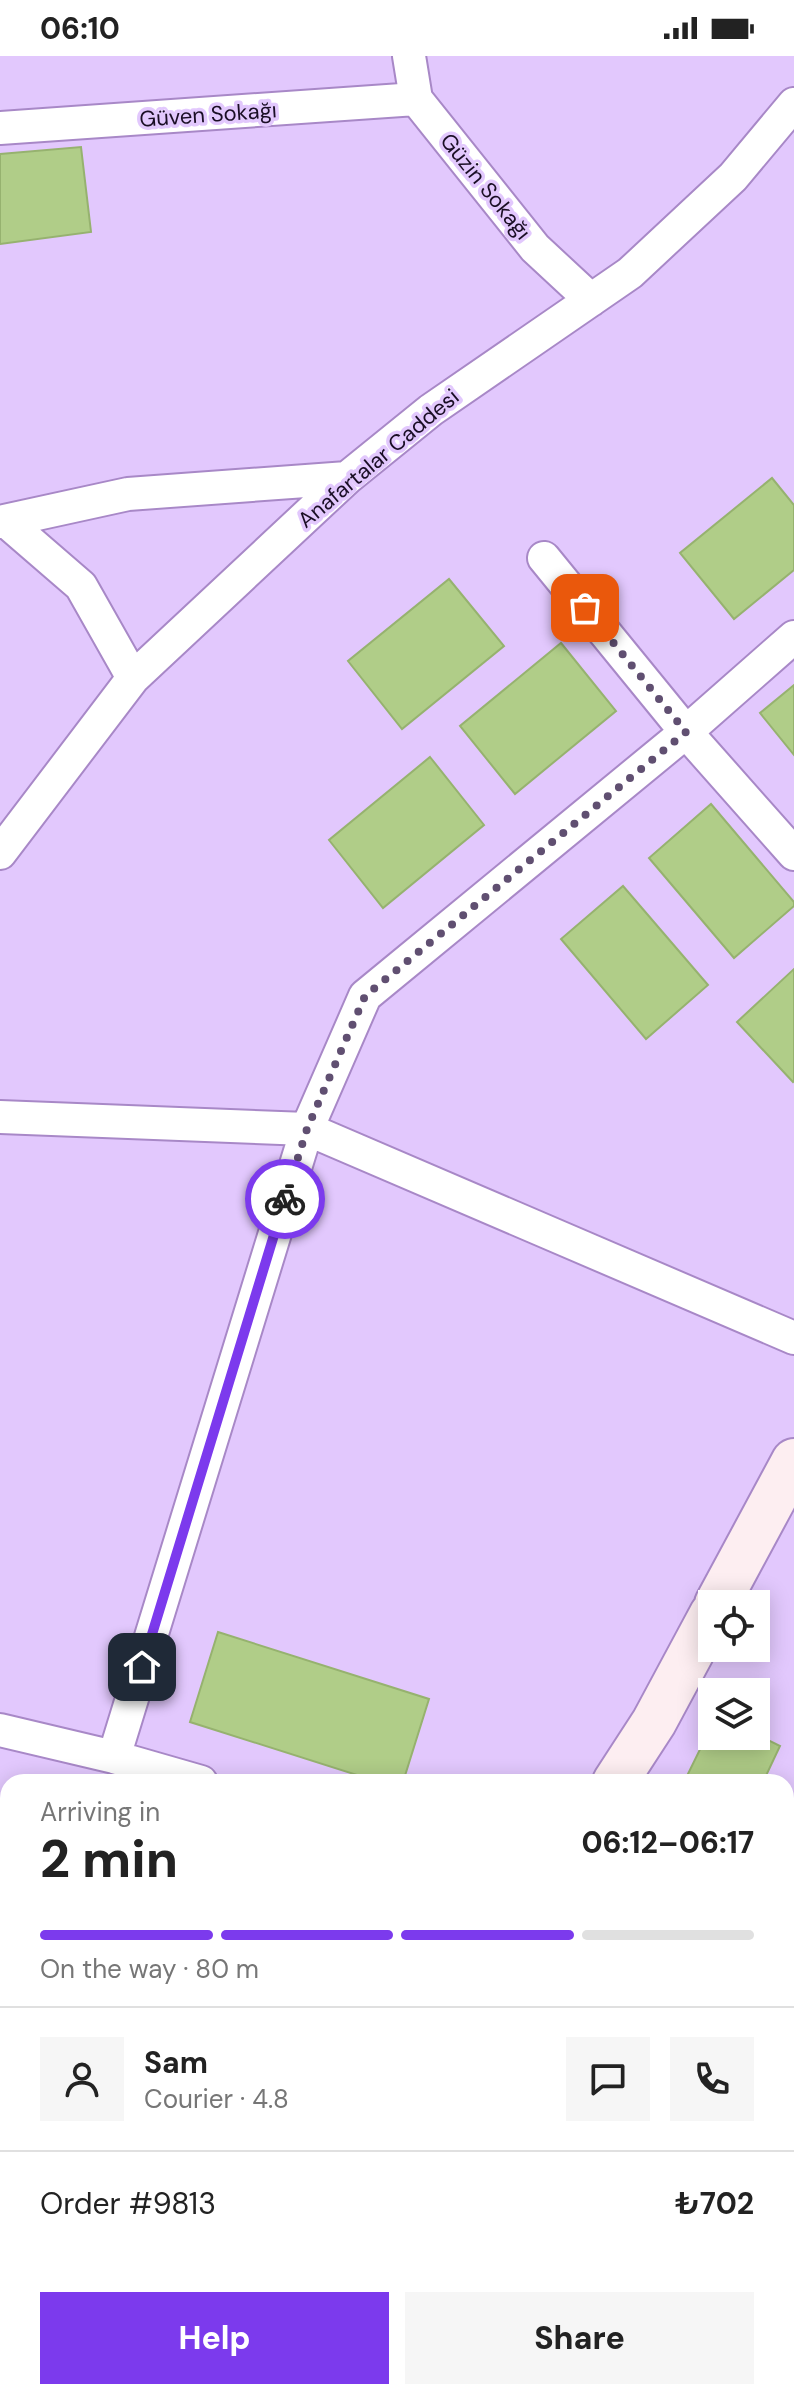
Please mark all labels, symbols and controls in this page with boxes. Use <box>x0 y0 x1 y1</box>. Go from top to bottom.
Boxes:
text: 06:10 <box>40 9 120 48</box>
street label: Güven Sokağı <box>139 95 278 134</box>
street label: Güzin Sokağı <box>434 127 537 246</box>
street label: Anafartalar Caddesi <box>292 382 465 534</box>
pin <box>551 574 619 642</box>
icon: bag <box>563 586 607 630</box>
courier <box>245 1159 325 1239</box>
icon: bike <box>263 1177 307 1221</box>
map controls <box>698 1590 770 1750</box>
button: locate <box>698 1590 770 1662</box>
pin <box>108 1633 176 1701</box>
icon: home <box>120 1645 164 1689</box>
button: layers <box>698 1678 770 1750</box>
text: Arriving in <box>40 1795 160 1829</box>
text: 06:12–06:17 <box>581 1823 754 1862</box>
text: 2 min <box>40 1825 178 1893</box>
text: On the way · 80 m <box>40 1952 259 1986</box>
button: person <box>40 2037 124 2121</box>
button: chat <box>566 2037 650 2121</box>
button: phone <box>670 2037 754 2121</box>
text: Sam <box>144 2043 208 2082</box>
text: Courier · 4.8 <box>144 2082 289 2116</box>
text: Order #9813 <box>40 2184 216 2223</box>
text: ₺702 <box>675 2184 754 2223</box>
button: Help <box>40 2292 389 2384</box>
button: Share <box>405 2292 754 2384</box>

